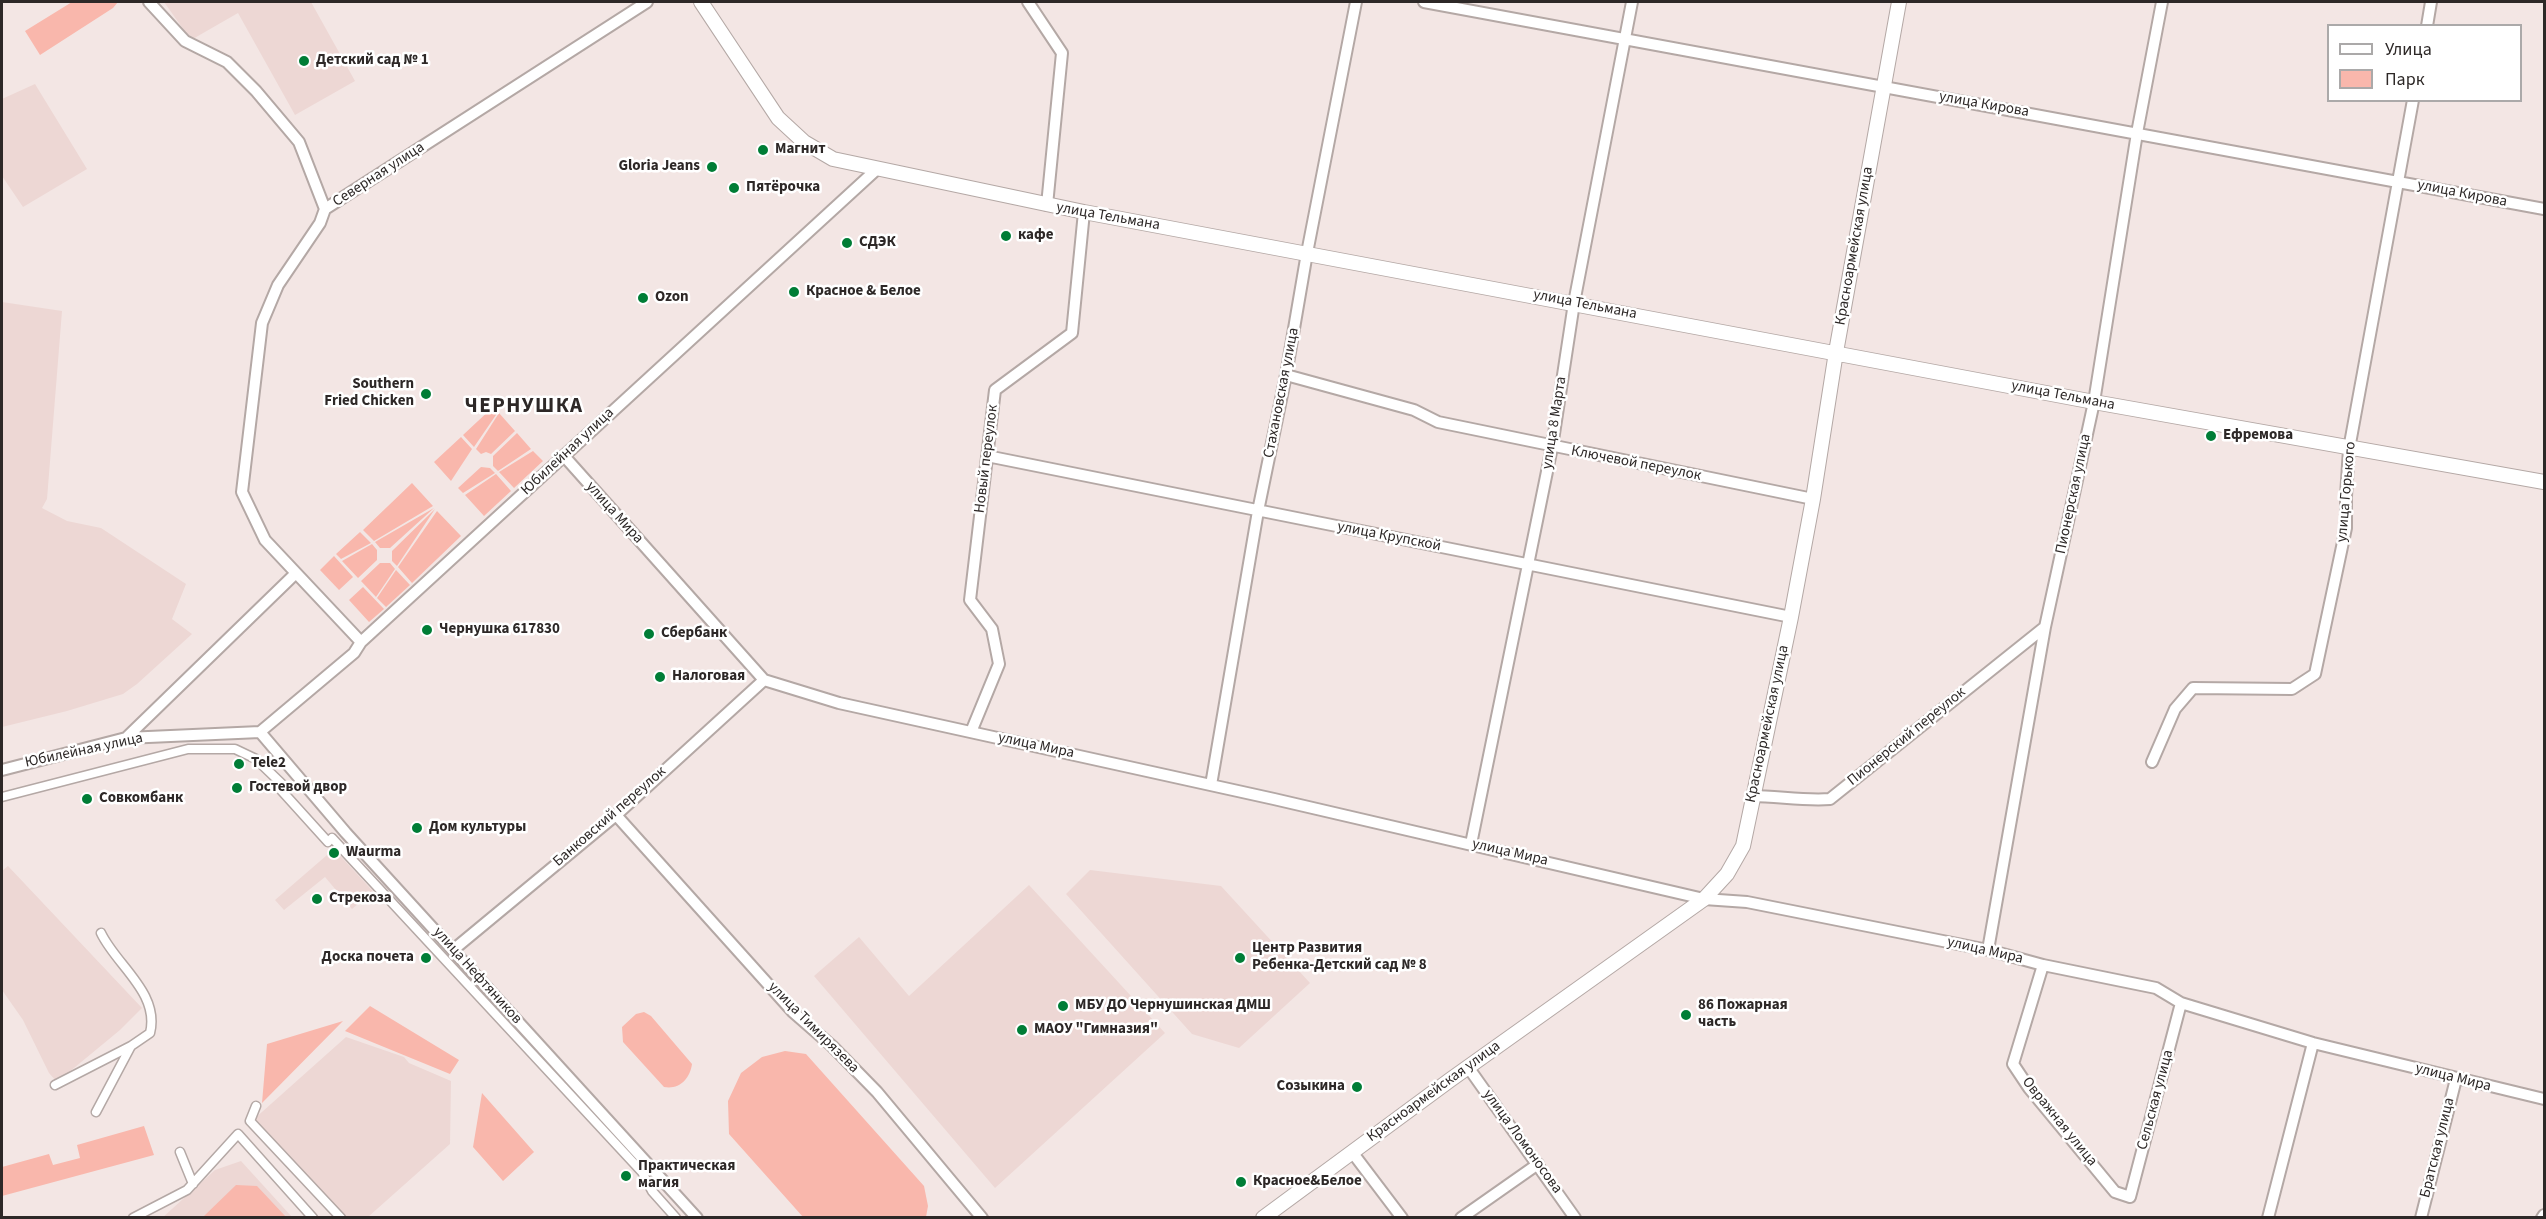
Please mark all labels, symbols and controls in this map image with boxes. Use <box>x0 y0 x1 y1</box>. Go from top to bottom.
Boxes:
legend <box>2327 24 2522 102</box>
text: Улица <box>2385 37 2432 62</box>
place label: Детский сад № 1 <box>316 52 429 70</box>
marker: Детский сад № 1 <box>297 54 311 68</box>
text: Парк <box>2385 67 2425 92</box>
street label: улица Кирова <box>1938 88 2030 122</box>
street label: Северная улица <box>330 139 428 211</box>
place label: Магнит <box>775 141 826 159</box>
marker: Магнит <box>756 143 770 157</box>
place label: Gloria Jeans <box>618 158 700 176</box>
marker: Gloria Jeans <box>705 160 719 174</box>
street label: Красноармейская улица <box>1832 165 1878 327</box>
street label: улица Кирова <box>2416 176 2508 212</box>
place label: Пятёрочка <box>746 179 820 197</box>
marker: Пятёрочка <box>727 181 741 195</box>
street label: улица Тельмана <box>1055 199 1161 235</box>
place label: кафе <box>1018 227 1053 245</box>
marker: кафе <box>999 229 1013 243</box>
place label: СДЭК <box>859 234 896 252</box>
marker: СДЭК <box>840 236 854 250</box>
place label: Красное & Белое <box>806 283 921 301</box>
marker: Красное & Белое <box>787 285 801 299</box>
street label: улица Тельмана <box>1532 286 1638 324</box>
place label: Ozon <box>655 289 689 307</box>
marker: Ozon <box>636 291 650 305</box>
street label: Стахановская улица <box>1261 326 1303 460</box>
street label: улица 8 Марта <box>1539 375 1571 471</box>
place label: Southern Fried Chicken <box>324 376 414 411</box>
street label: улица Тельмана <box>2010 377 2116 415</box>
marker: Southern Fried Chicken <box>419 387 433 401</box>
district label: ЧЕРНУШКА <box>464 394 584 420</box>
street label: Юбилейная улица <box>518 404 618 500</box>
street label: Новый переулок <box>971 404 1003 514</box>
place label: Ефремова <box>2223 427 2293 445</box>
marker: Ефремова <box>2204 429 2218 443</box>
street label: Пионерская улица <box>2052 432 2096 556</box>
street label: улица Горького <box>2334 441 2360 543</box>
street label: Ключевой переулок <box>1569 443 1703 485</box>
street label: улица Мира <box>581 478 647 548</box>
street label: улица Крупской <box>1336 518 1442 556</box>
place label: Чернушка 617830 <box>439 621 560 639</box>
marker: Чернушка 617830 <box>420 623 434 637</box>
place label: Сбербанк <box>661 625 727 643</box>
marker: Сбербанк <box>642 627 656 641</box>
street label: Красноармейская улица <box>1743 644 1793 804</box>
place label: Налоговая <box>672 668 745 686</box>
marker: Налоговая <box>653 670 667 684</box>
street label: Пионерский переулок <box>1844 684 1970 790</box>
street label: улица Мира <box>996 729 1076 763</box>
street label: Юбилейная улица <box>23 730 145 772</box>
place label: Tele2 <box>251 755 286 773</box>
marker: Tele2 <box>232 757 246 771</box>
street label: Банковский переулок <box>550 763 670 871</box>
place label: Гостевой двор <box>249 779 347 797</box>
marker: Гостевой двор <box>230 781 244 795</box>
place label: Совкомбанк <box>99 790 183 808</box>
marker: Совкомбанк <box>80 792 94 806</box>
place label: Дом культуры <box>429 819 526 837</box>
marker: Дом культуры <box>410 821 424 835</box>
street label: улица Мира <box>1470 836 1550 870</box>
place label: Waurma <box>346 844 401 862</box>
marker: Waurma <box>327 846 341 860</box>
place label: Стрекоза <box>329 890 392 908</box>
marker: Стрекоза <box>310 892 324 906</box>
street label: улица Нефтяников <box>429 924 525 1028</box>
street label: улица Мира <box>1945 934 2025 968</box>
place label: Центр Развития Ребенка-Детский сад № 8 <box>1252 940 1427 975</box>
place label: Доска почета <box>322 949 414 967</box>
marker: Доска почета <box>419 951 433 965</box>
marker: Центр Развития Ребенка-Детский сад № 8 <box>1233 951 1247 965</box>
street label: улица Тимирязева <box>764 979 862 1077</box>
place label: МБУ ДО Чернушинская ДМШ <box>1075 997 1271 1015</box>
place label: 86 Пожарная часть <box>1698 997 1788 1032</box>
marker: МБУ ДО Чернушинская ДМШ <box>1056 999 1070 1013</box>
marker: 86 Пожарная часть <box>1679 1008 1693 1022</box>
place label: МАОУ "Гимназия" <box>1034 1021 1158 1039</box>
marker: МАОУ "Гимназия" <box>1015 1023 1029 1037</box>
street label: Красноармейская улица <box>1364 1038 1504 1146</box>
street label: Сельская улица <box>2134 1048 2178 1152</box>
street label: улица Мира <box>2413 1060 2493 1096</box>
street label: Овражная улица <box>2018 1074 2100 1170</box>
place label: Созыкина <box>1277 1078 1345 1096</box>
marker: Созыкина <box>1350 1080 1364 1094</box>
street label: улица Ломоносова <box>1478 1087 1566 1197</box>
street label: Братская улица <box>2417 1096 2459 1200</box>
place label: Практическая магия <box>638 1158 735 1193</box>
marker: Практическая магия <box>619 1169 633 1183</box>
place label: Красное&Белое <box>1253 1173 1362 1191</box>
marker: Красное&Белое <box>1234 1175 1248 1189</box>

